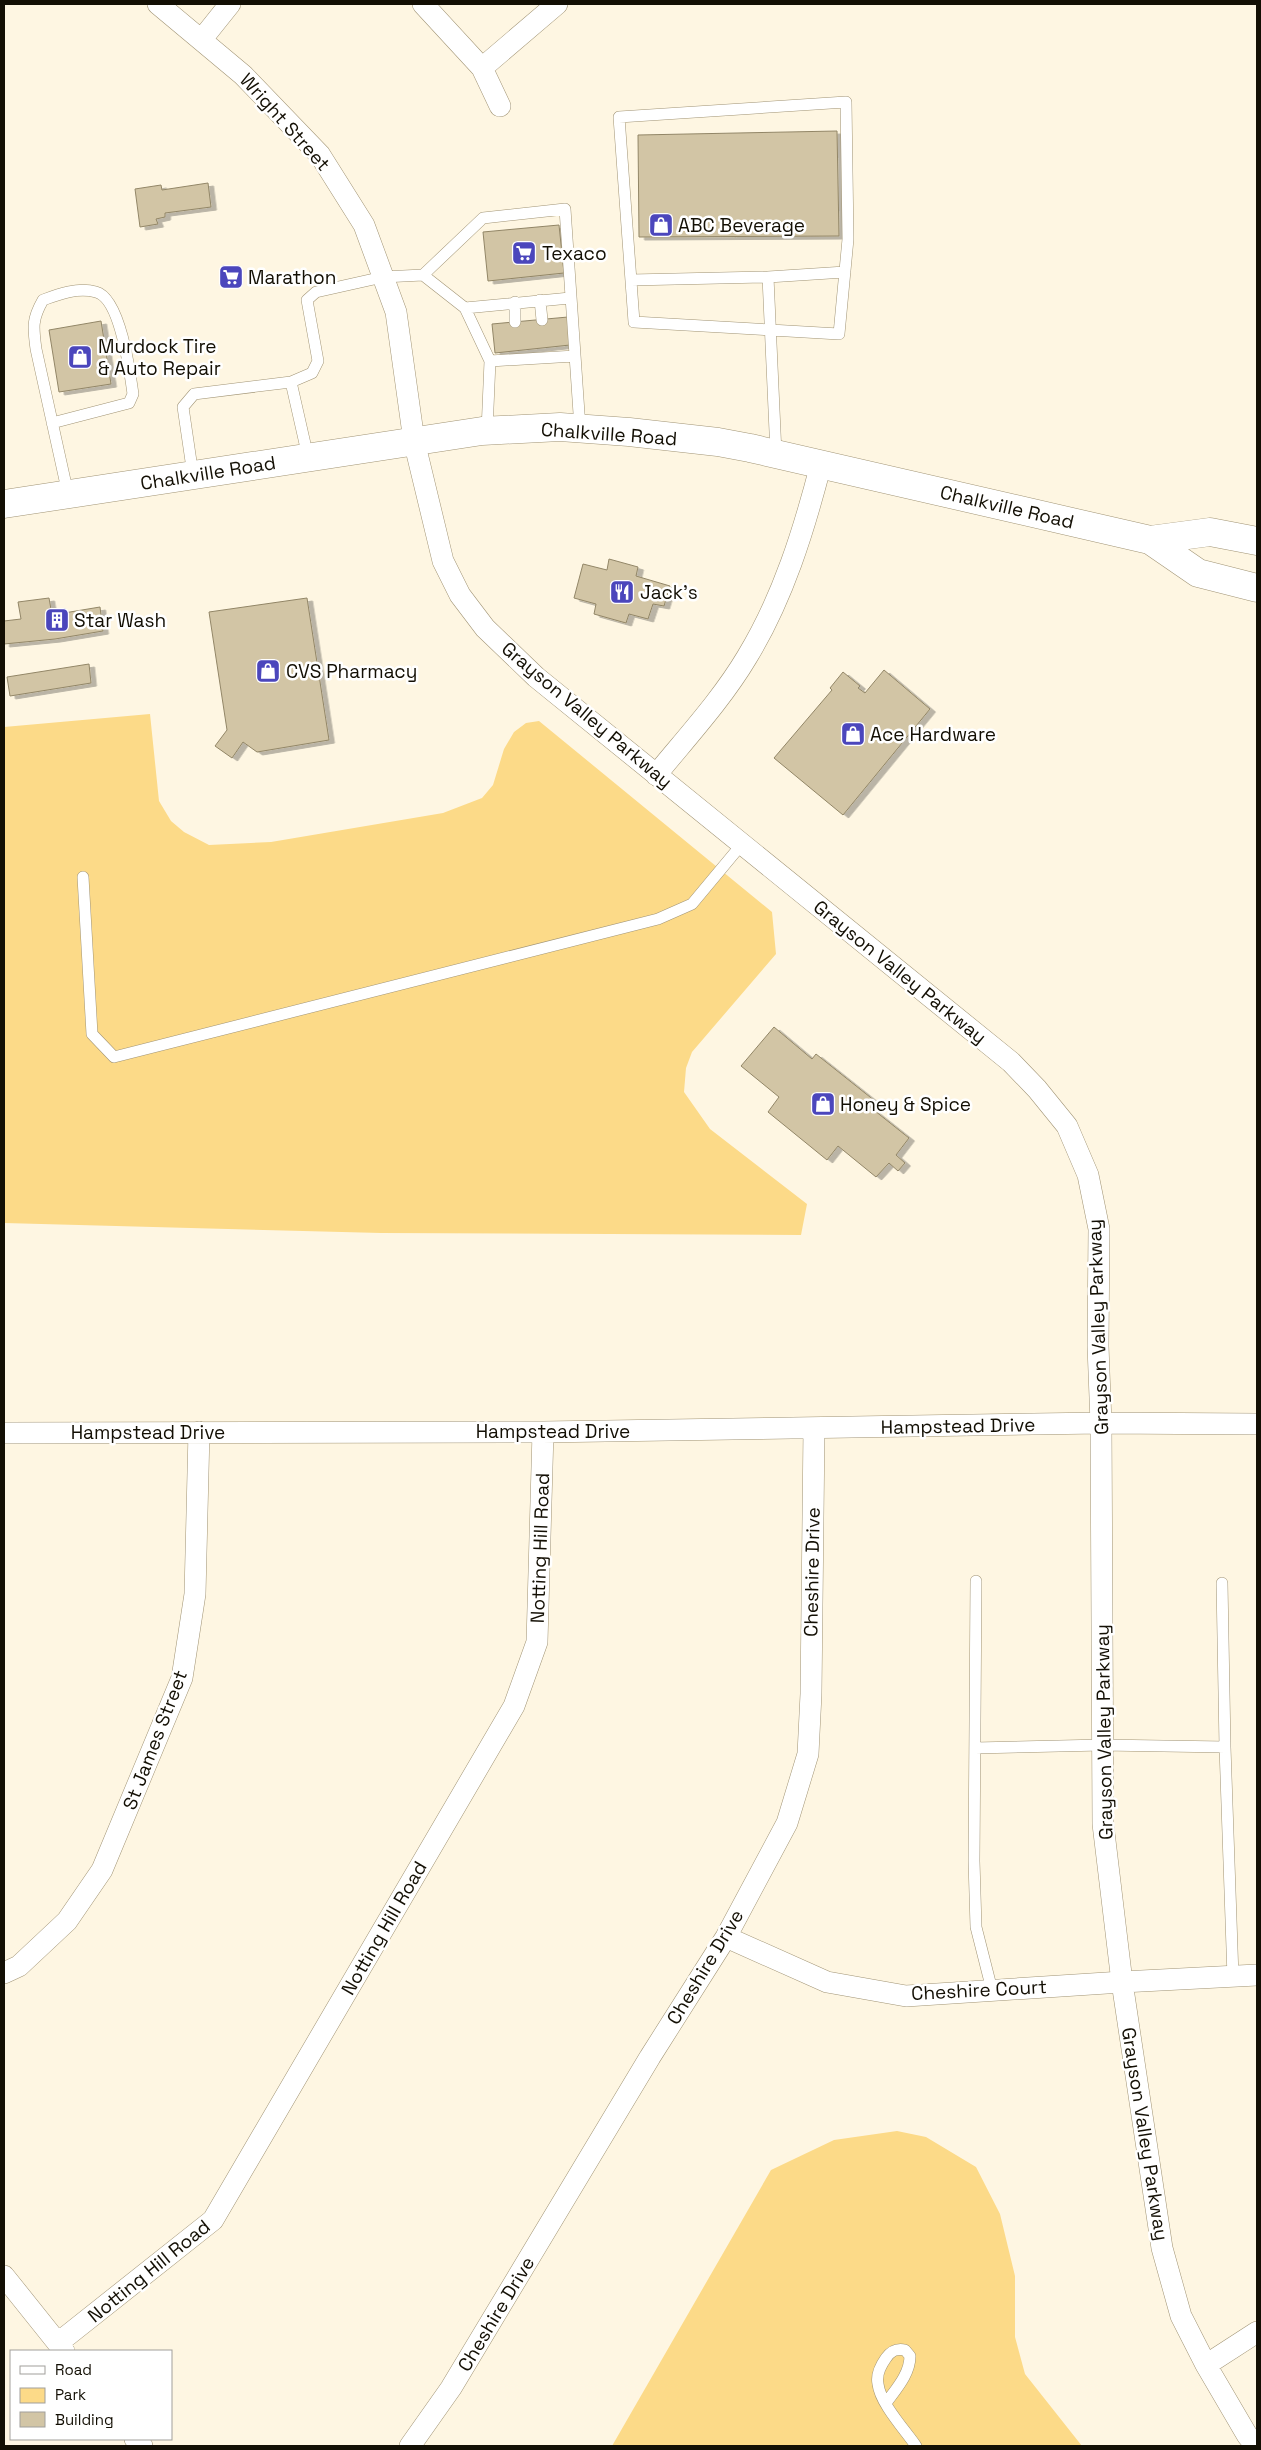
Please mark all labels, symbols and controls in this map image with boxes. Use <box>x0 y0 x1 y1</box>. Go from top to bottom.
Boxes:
street label: Wright Street <box>234 68 336 176</box>
shop icon: ABC Beverage <box>648 212 674 238</box>
place label: ABC Beverage <box>678 213 805 238</box>
supermarket icon: Texaco <box>511 240 537 266</box>
place label: Texaco <box>542 241 607 266</box>
supermarket icon: Marathon <box>218 264 244 290</box>
place label: Marathon <box>248 265 336 290</box>
place label: Murdock Tire & Auto Repair <box>98 334 221 381</box>
shop icon: Murdock Tire & Auto Repair <box>67 344 93 370</box>
street label: Chalkville Road <box>540 417 678 451</box>
street label: Chalkville Road <box>139 450 277 496</box>
street label: Chalkville Road <box>938 479 1076 535</box>
restaurant icon: Jack's <box>609 579 635 605</box>
place label: Jack's <box>640 580 698 605</box>
building icon: Star Wash <box>44 607 70 633</box>
place label: Star Wash <box>74 608 166 633</box>
street label: Grayson Valley Parkway <box>496 636 678 794</box>
shop icon: CVS Pharmacy <box>255 658 281 684</box>
place label: CVS Pharmacy <box>286 659 417 684</box>
shop icon: Ace Hardware <box>840 721 866 747</box>
place label: Ace Hardware <box>870 722 996 747</box>
street label: Grayson Valley Parkway <box>808 894 992 1050</box>
shop icon: Honey & Spice <box>810 1091 836 1117</box>
place label: Honey & Spice <box>840 1092 971 1117</box>
street label: Grayson Valley Parkway <box>1082 1219 1114 1435</box>
street label: Hampstead Drive <box>880 1412 1036 1440</box>
street label: Hampstead Drive <box>476 1419 630 1444</box>
street label: Hampstead Drive <box>71 1420 225 1445</box>
street label: Notting Hill Road <box>525 1472 555 1624</box>
street label: Cheshire Drive <box>798 1507 826 1637</box>
street label: Grayson Valley Parkway <box>1090 1624 1118 1840</box>
street label: St James Street <box>117 1667 193 1813</box>
street label: Notting Hill Road <box>336 1857 432 1999</box>
street label: Cheshire Drive <box>661 1905 749 2029</box>
street label: Cheshire Court <box>911 1974 1047 2006</box>
street label: Grayson Valley Parkway <box>1116 2026 1174 2242</box>
street label: Notting Hill Road <box>83 2214 215 2328</box>
street label: Cheshire Drive <box>452 2252 540 2376</box>
legend <box>10 2350 172 2440</box>
text: Road <box>55 2360 92 2379</box>
text: Park <box>55 2385 86 2404</box>
text: Building <box>55 2410 114 2429</box>

